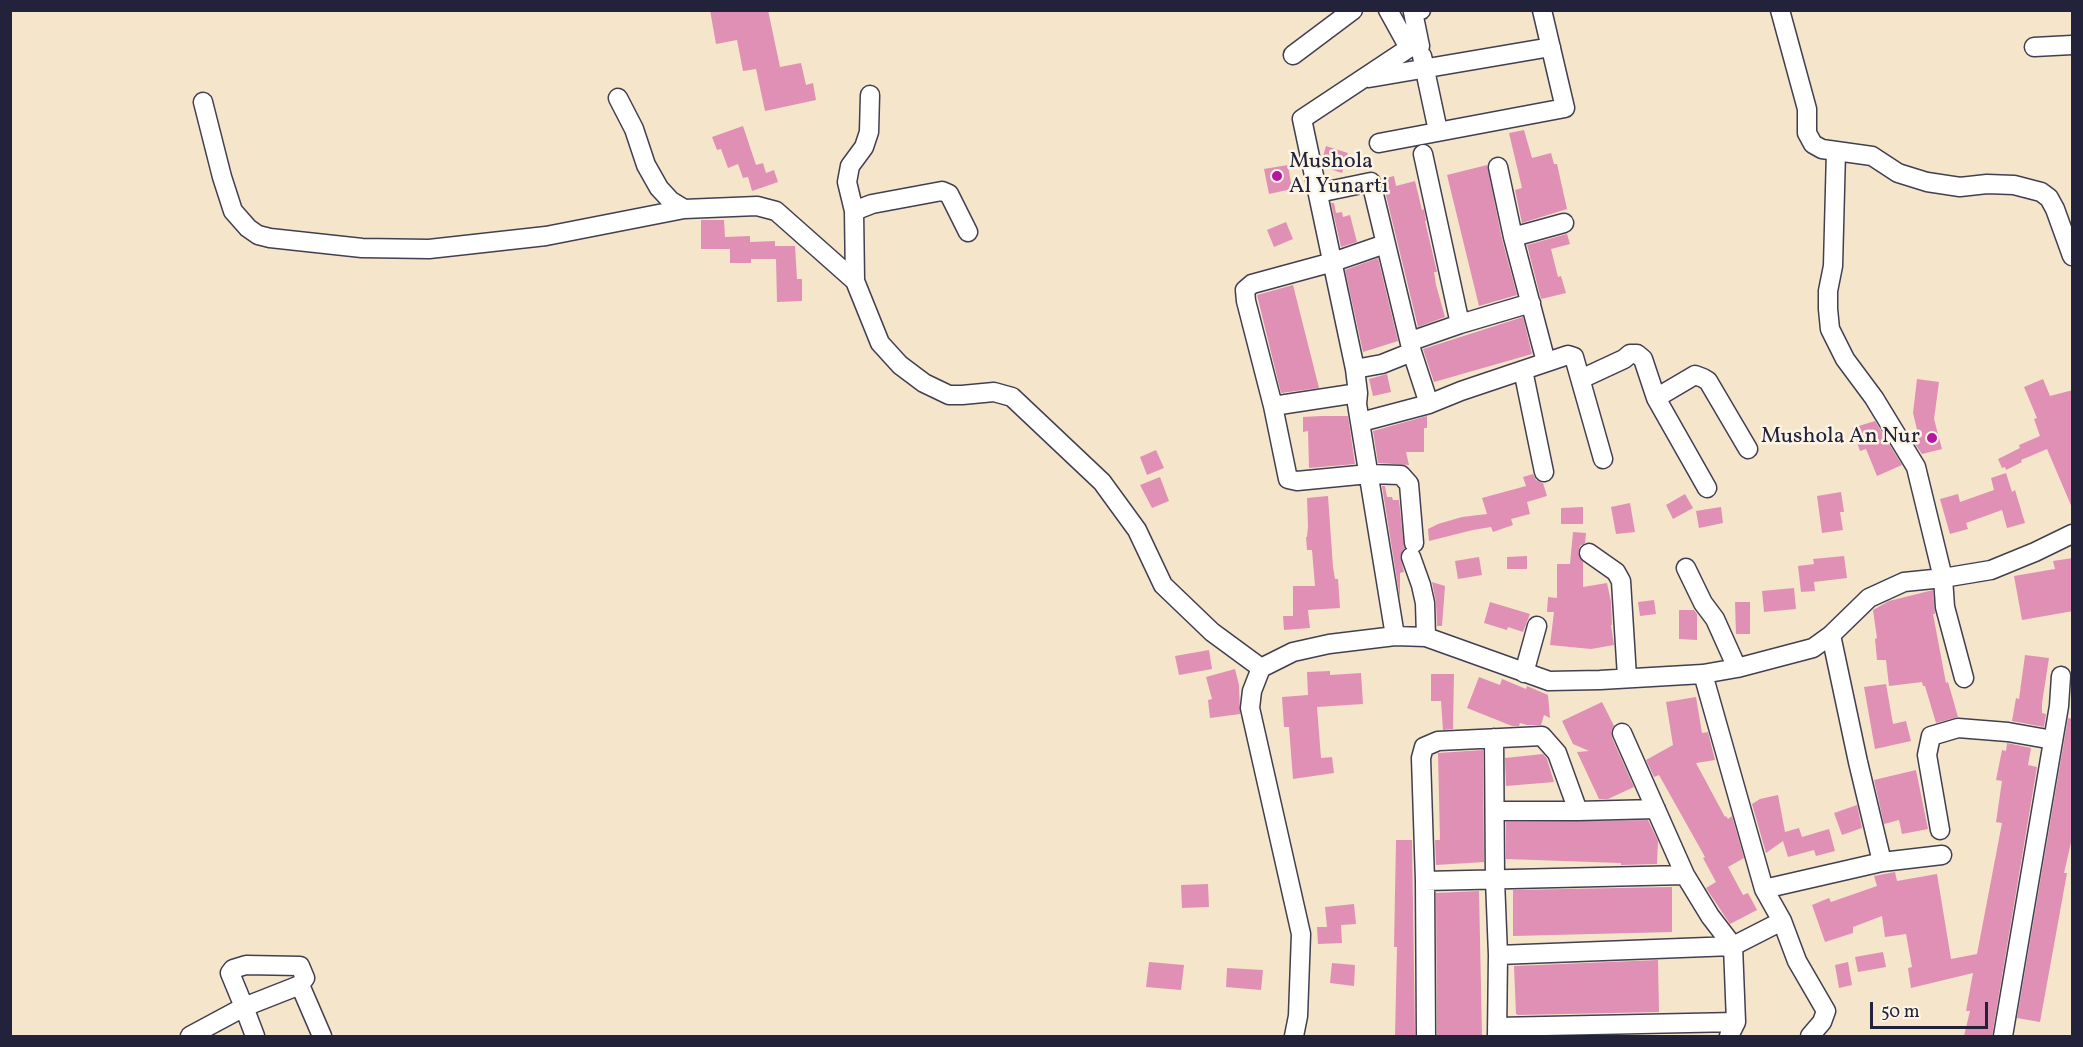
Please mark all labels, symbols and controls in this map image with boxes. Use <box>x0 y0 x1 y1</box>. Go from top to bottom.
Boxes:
place label: Mushola Al Yunarti <box>1289 150 1388 202</box>
marker: Mushola Al Yunarti <box>1270 169 1284 183</box>
place label: Mushola An Nur <box>1761 425 1920 451</box>
marker: Mushola An Nur <box>1925 431 1939 445</box>
scale bar <box>1873 990 1992 1028</box>
text: 50 m <box>1881 1000 1920 1025</box>

